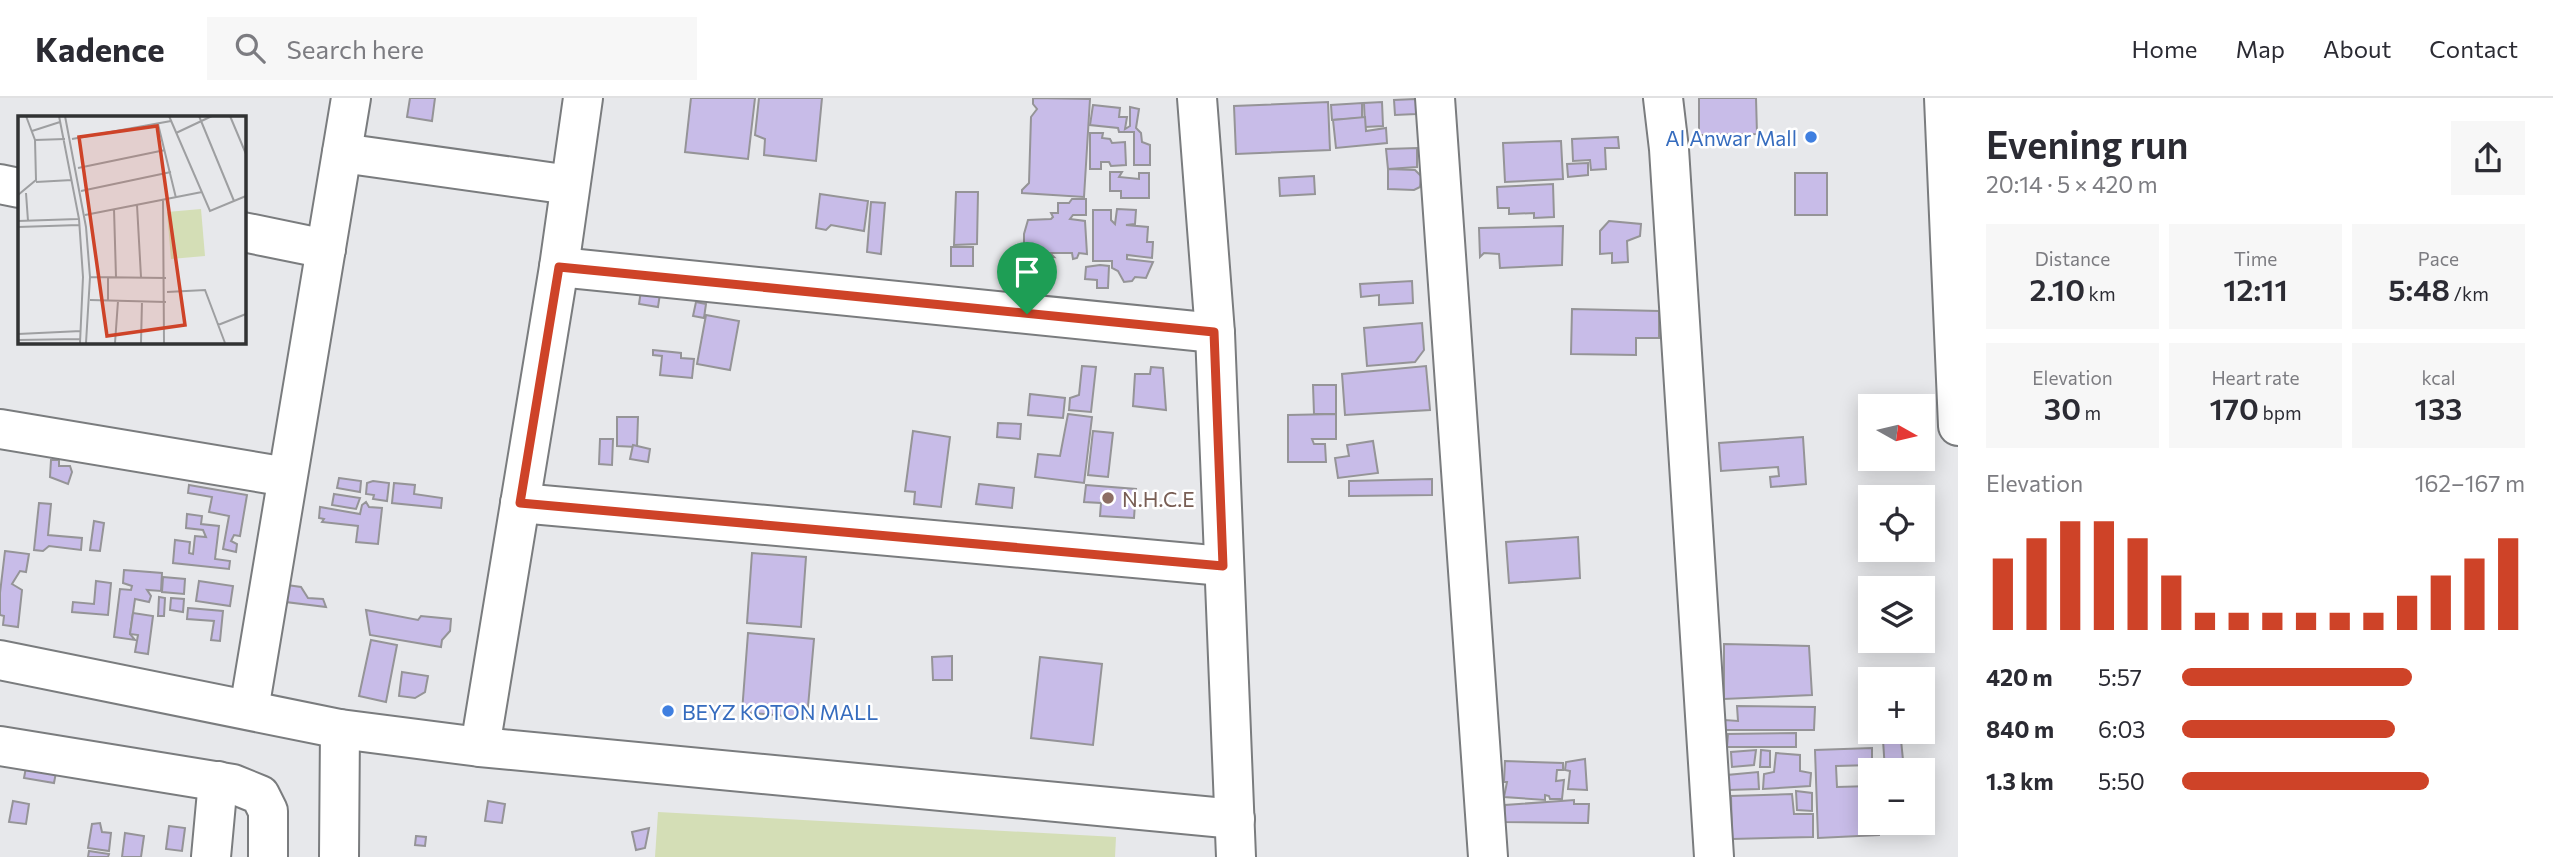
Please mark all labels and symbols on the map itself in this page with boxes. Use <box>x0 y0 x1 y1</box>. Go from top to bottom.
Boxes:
inset map <box>18 116 245 343</box>
place label: Al Anwar Mall <box>1665 125 1797 150</box>
marker: Al Anwar Mall <box>1803 129 1819 145</box>
pin <box>997 242 1057 314</box>
north arrow <box>1858 394 1936 471</box>
place label: N.H.C.E <box>1122 486 1195 511</box>
marker: N.H.C.E <box>1100 490 1116 506</box>
place label: BEYZ KOTON MALL <box>682 699 878 724</box>
marker: BEYZ KOTON MALL <box>660 703 676 719</box>

